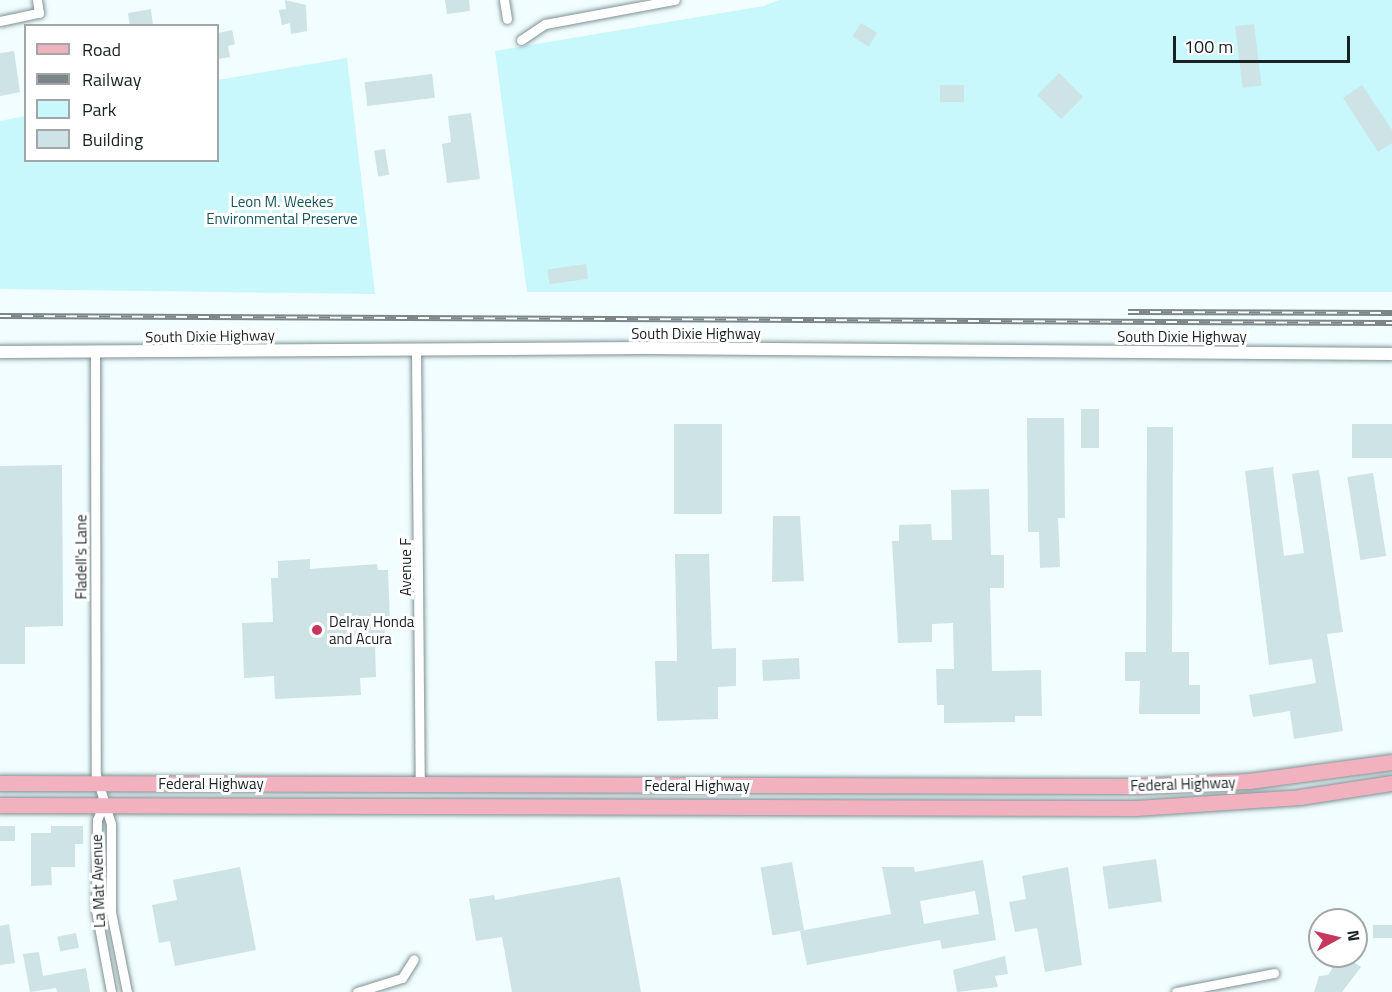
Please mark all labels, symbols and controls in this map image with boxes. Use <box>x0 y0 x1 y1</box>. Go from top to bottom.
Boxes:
legend <box>24 24 219 162</box>
scale bar <box>1176 24 1353 62</box>
text: 100 m <box>1184 33 1233 60</box>
text: Road <box>82 36 121 63</box>
text: Railway <box>82 66 141 93</box>
text: Park <box>82 96 116 123</box>
text: Building <box>82 126 143 153</box>
park label: Leon M. Weekes Environmental Preserve <box>206 192 358 227</box>
street label: South Dixie Highway <box>631 325 761 343</box>
street label: South Dixie Highway <box>145 326 275 346</box>
street label: South Dixie Highway <box>1117 328 1247 346</box>
street label: Fladell's Lane <box>72 515 90 599</box>
street label: Avenue F <box>397 538 415 596</box>
place label: Delray Honda and Acura <box>329 612 414 647</box>
marker: Delray Honda and Acura <box>310 623 324 637</box>
street label: Federal Highway <box>1130 773 1236 795</box>
street label: Federal Highway <box>158 775 264 793</box>
street label: Federal Highway <box>644 777 750 795</box>
street label: La Mat Avenue <box>87 834 109 928</box>
north arrow <box>1308 908 1368 968</box>
text: N <box>1341 929 1366 943</box>

